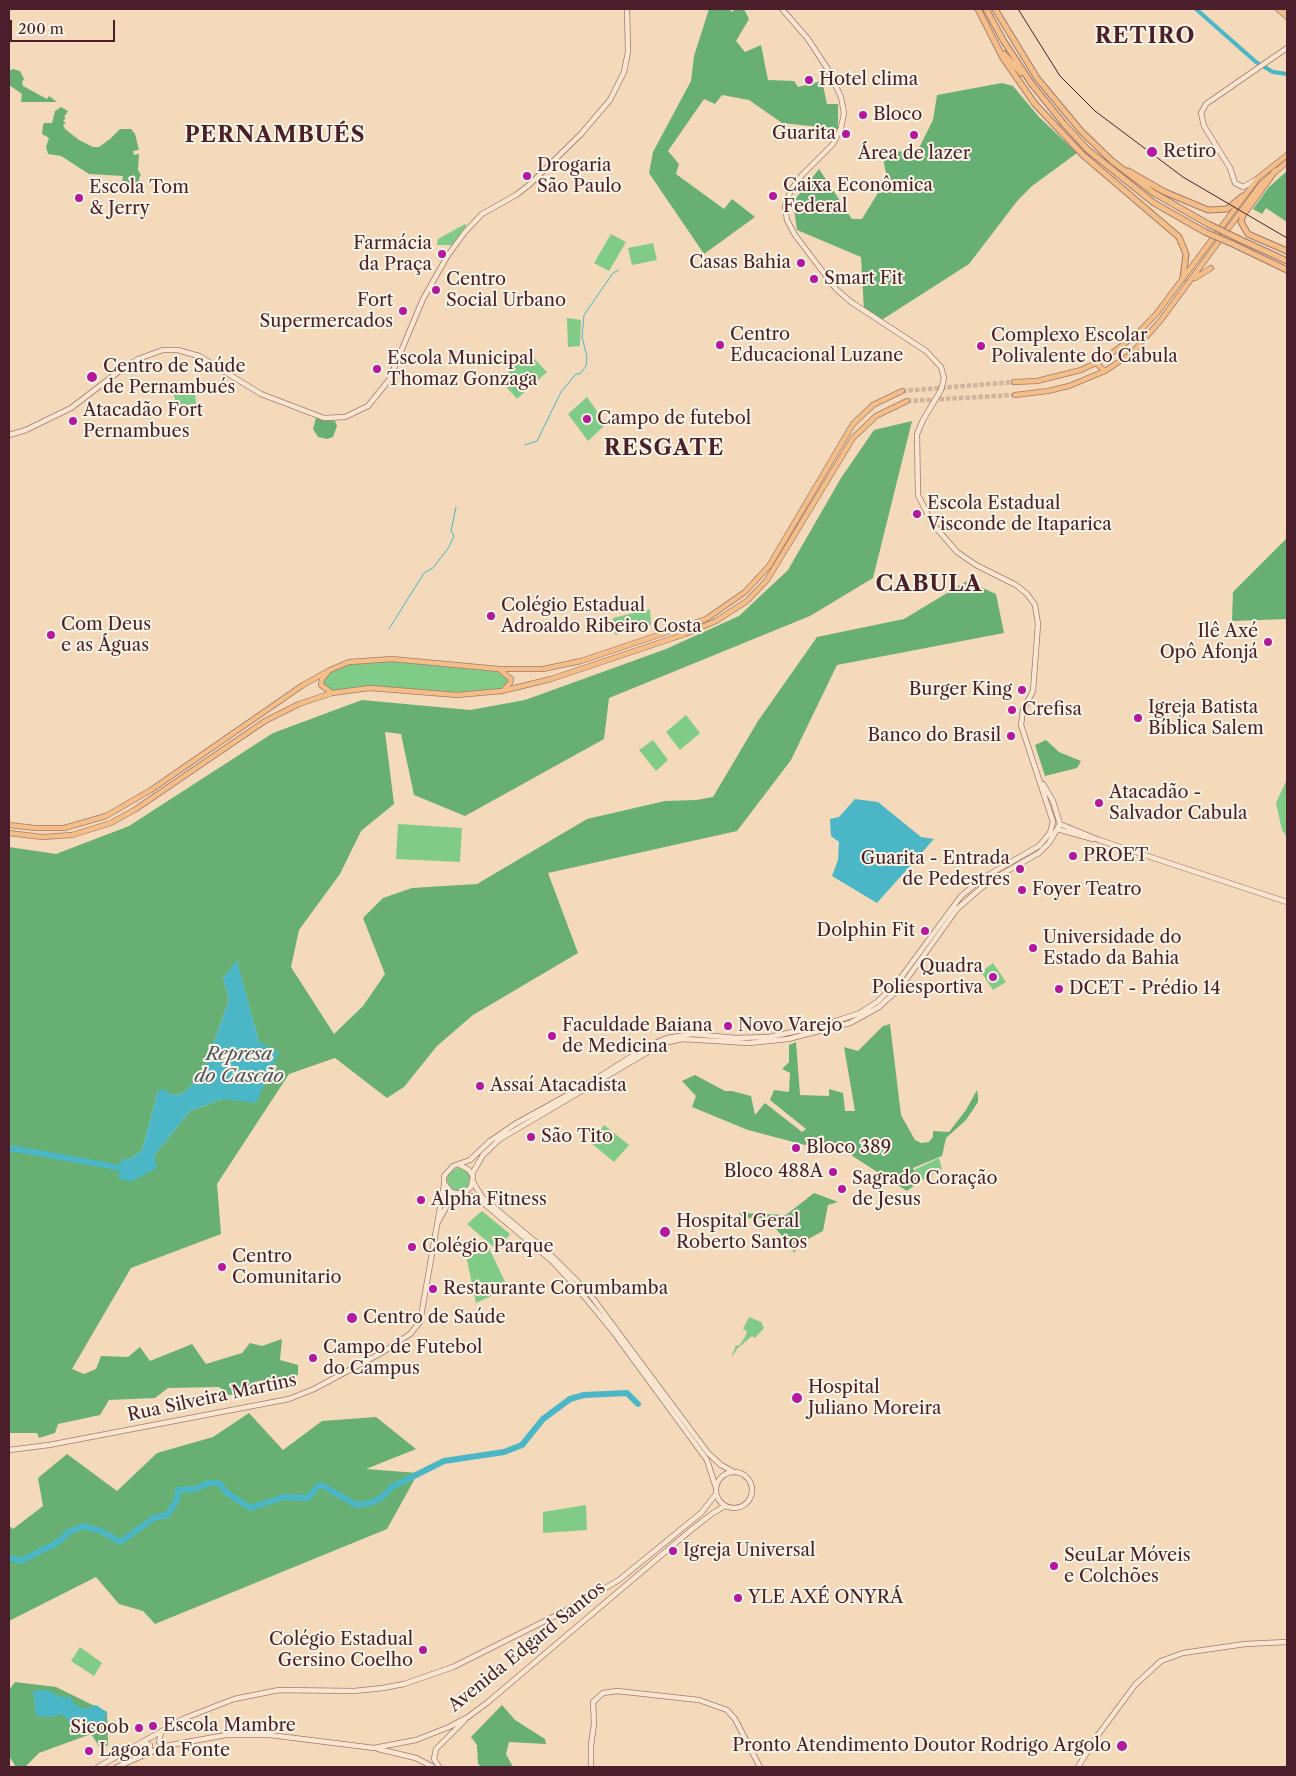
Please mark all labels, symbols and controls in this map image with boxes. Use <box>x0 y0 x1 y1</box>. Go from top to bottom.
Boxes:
scale bar <box>12 10 118 42</box>
text: 200 m <box>18 19 64 38</box>
district label: RETIRO <box>1094 24 1196 50</box>
place label: Hotel clima <box>819 69 918 91</box>
marker: Hotel clima <box>803 74 815 86</box>
place label: Bloco <box>873 104 922 126</box>
marker: Bloco <box>857 109 869 121</box>
district label: PERNAMBUÉS <box>183 123 367 149</box>
place label: Guarita <box>772 123 836 145</box>
marker: Guarita <box>840 128 852 140</box>
marker: Área de lazer <box>908 129 920 141</box>
place label: Retiro <box>1163 141 1216 163</box>
place label: Área de lazer <box>858 143 970 165</box>
marker: Retiro <box>1145 145 1159 159</box>
place label: Drogaria São Paulo <box>537 155 622 198</box>
marker: Drogaria São Paulo <box>521 170 533 182</box>
place label: Caixa Econômica Federal <box>783 175 933 218</box>
place label: Escola Tom & Jerry <box>89 177 189 220</box>
marker: Caixa Econômica Federal <box>767 190 779 202</box>
marker: Escola Tom & Jerry <box>73 192 85 204</box>
place label: Farmácia da Praça <box>353 233 432 276</box>
marker: Farmácia da Praça <box>436 248 448 260</box>
place label: Casas Bahia <box>689 252 791 274</box>
marker: Casas Bahia <box>795 257 807 269</box>
place label: Smart Fit <box>824 268 903 290</box>
place label: Centro Social Urbano <box>446 269 566 312</box>
marker: Smart Fit <box>808 273 820 285</box>
marker: Centro Social Urbano <box>430 284 442 296</box>
place label: Fort Supermercados <box>259 290 393 332</box>
marker: Fort Supermercados <box>397 305 409 317</box>
place label: Centro Educacional Luzane <box>730 324 903 366</box>
place label: Complexo Escolar Polivalente do Cabula <box>991 325 1178 368</box>
marker: Centro Educacional Luzane <box>714 339 726 351</box>
marker: Complexo Escolar Polivalente do Cabula <box>975 340 987 352</box>
place label: Escola Municipal Thomaz Gonzaga <box>387 348 538 390</box>
place label: Centro de Saúde de Pernambués <box>103 356 246 398</box>
marker: Escola Municipal Thomaz Gonzaga <box>371 363 383 375</box>
marker: Centro de Saúde de Pernambués <box>85 370 99 384</box>
place label: Atacadão Fort Pernambues <box>83 400 203 442</box>
place label: Campo de futebol <box>597 408 751 430</box>
marker: Campo de futebol <box>581 413 593 425</box>
marker: Atacadão Fort Pernambues <box>67 415 79 427</box>
district label: RESGATE <box>603 436 725 462</box>
place label: Escola Estadual Visconde de Itaparica <box>927 493 1112 536</box>
marker: Escola Estadual Visconde de Itaparica <box>911 508 923 520</box>
district label: CABULA <box>875 572 983 598</box>
place label: Colégio Estadual Adroaldo Ribeiro Costa <box>501 595 702 638</box>
marker: Colégio Estadual Adroaldo Ribeiro Costa <box>485 610 497 622</box>
place label: Com Deus e as Águas <box>61 614 151 656</box>
place label: Ilê Axé Opô Afonjá <box>1160 621 1258 664</box>
marker: Com Deus e as Águas <box>45 629 57 641</box>
marker: Ilê Axé Opô Afonjá <box>1262 636 1274 648</box>
place label: Burger King <box>909 679 1012 701</box>
marker: Burger King <box>1016 684 1028 696</box>
place label: Igreja Batista Bíblica Salem <box>1148 697 1264 740</box>
place label: Crefisa <box>1022 699 1082 721</box>
marker: Crefisa <box>1006 704 1018 716</box>
marker: Igreja Batista Bíblica Salem <box>1132 712 1144 724</box>
place label: Banco do Brasil <box>867 725 1001 747</box>
marker: Banco do Brasil <box>1005 730 1017 742</box>
place label: Atacadão - Salvador Cabula <box>1109 782 1248 824</box>
marker: Atacadão - Salvador Cabula <box>1093 797 1105 809</box>
place label: PROET <box>1083 845 1148 867</box>
place label: Guarita - Entrada de Pedestres <box>861 848 1010 891</box>
marker: PROET <box>1067 850 1079 862</box>
marker: Guarita - Entrada de Pedestres <box>1014 863 1026 875</box>
place label: Foyer Teatro <box>1032 879 1142 901</box>
marker: Foyer Teatro <box>1016 884 1028 896</box>
place label: Dolphin Fit <box>817 920 915 942</box>
marker: Dolphin Fit <box>919 925 931 937</box>
place label: Universidade do Estado da Bahia <box>1043 927 1181 970</box>
marker: Universidade do Estado da Bahia <box>1027 942 1039 954</box>
place label: Quadra Poliesportiva <box>872 956 983 999</box>
marker: Quadra Poliesportiva <box>987 971 999 983</box>
place label: DCET - Prédio 14 <box>1069 978 1221 1000</box>
marker: DCET - Prédio 14 <box>1053 983 1065 995</box>
place label: Faculdade Baiana de Medicina <box>562 1015 713 1058</box>
place label: Novo Varejo <box>738 1015 842 1037</box>
marker: Novo Varejo <box>722 1020 734 1032</box>
marker: Faculdade Baiana de Medicina <box>546 1030 558 1042</box>
water label: Represa do Cascão <box>194 1044 284 1088</box>
place label: Assaí Atacadista <box>490 1075 627 1097</box>
marker: Assaí Atacadista <box>474 1080 486 1092</box>
place label: São Tito <box>541 1126 613 1148</box>
marker: São Tito <box>525 1131 537 1143</box>
place label: Bloco 389 <box>806 1137 891 1159</box>
marker: Bloco 389 <box>790 1142 802 1154</box>
place label: Bloco 488A <box>724 1161 823 1183</box>
marker: Bloco 488A <box>827 1166 839 1178</box>
place label: Sagrado Coração de Jesus <box>852 1168 998 1210</box>
marker: Sagrado Coração de Jesus <box>836 1183 848 1195</box>
place label: Alpha Fitness <box>431 1189 547 1211</box>
marker: Alpha Fitness <box>415 1194 427 1206</box>
place label: Hospital Geral Roberto Santos <box>676 1211 807 1254</box>
marker: Hospital Geral Roberto Santos <box>658 1225 672 1239</box>
place label: Colégio Parque <box>422 1236 554 1258</box>
marker: Colégio Parque <box>406 1241 418 1253</box>
place label: Centro Comunitario <box>232 1246 341 1288</box>
marker: Centro Comunitario <box>216 1261 228 1273</box>
place label: Restaurante Corumbamba <box>443 1278 668 1300</box>
marker: Restaurante Corumbamba <box>427 1283 439 1295</box>
place label: Centro de Saúde <box>363 1307 506 1329</box>
marker: Centro de Saúde <box>345 1311 359 1325</box>
place label: Campo de Futebol do Campus <box>323 1337 482 1380</box>
marker: Campo de Futebol do Campus <box>307 1352 319 1364</box>
street label: Rua Silveira Martins <box>125 1369 299 1427</box>
place label: Hospital Juliano Moreira <box>808 1377 941 1420</box>
marker: Hospital Juliano Moreira <box>790 1391 804 1405</box>
place label: Igreja Universal <box>683 1540 815 1562</box>
marker: Igreja Universal <box>667 1545 679 1557</box>
place label: SeuLar Móveis e Colchões <box>1064 1545 1191 1588</box>
marker: SeuLar Móveis e Colchões <box>1048 1560 1060 1572</box>
street label: Avenida Edgard Santos <box>444 1577 610 1717</box>
place label: YLE AXÉ ONYRÁ <box>748 1587 903 1609</box>
marker: YLE AXÉ ONYRÁ <box>732 1592 744 1604</box>
place label: Colégio Estadual Gersino Coelho <box>269 1629 413 1672</box>
marker: Colégio Estadual Gersino Coelho <box>417 1644 429 1656</box>
place label: Escola Mambre <box>163 1715 296 1737</box>
place label: Sicoob <box>70 1717 129 1739</box>
marker: Escola Mambre <box>147 1720 159 1732</box>
marker: Sicoob <box>133 1722 145 1734</box>
place label: Pronto Atendimento Doutor Rodrigo Argolo <box>732 1735 1111 1757</box>
marker: Pronto Atendimento Doutor Rodrigo Argolo <box>1115 1739 1129 1753</box>
place label: Lagoa da Fonte <box>99 1740 230 1762</box>
marker: Lagoa da Fonte <box>83 1745 95 1757</box>

